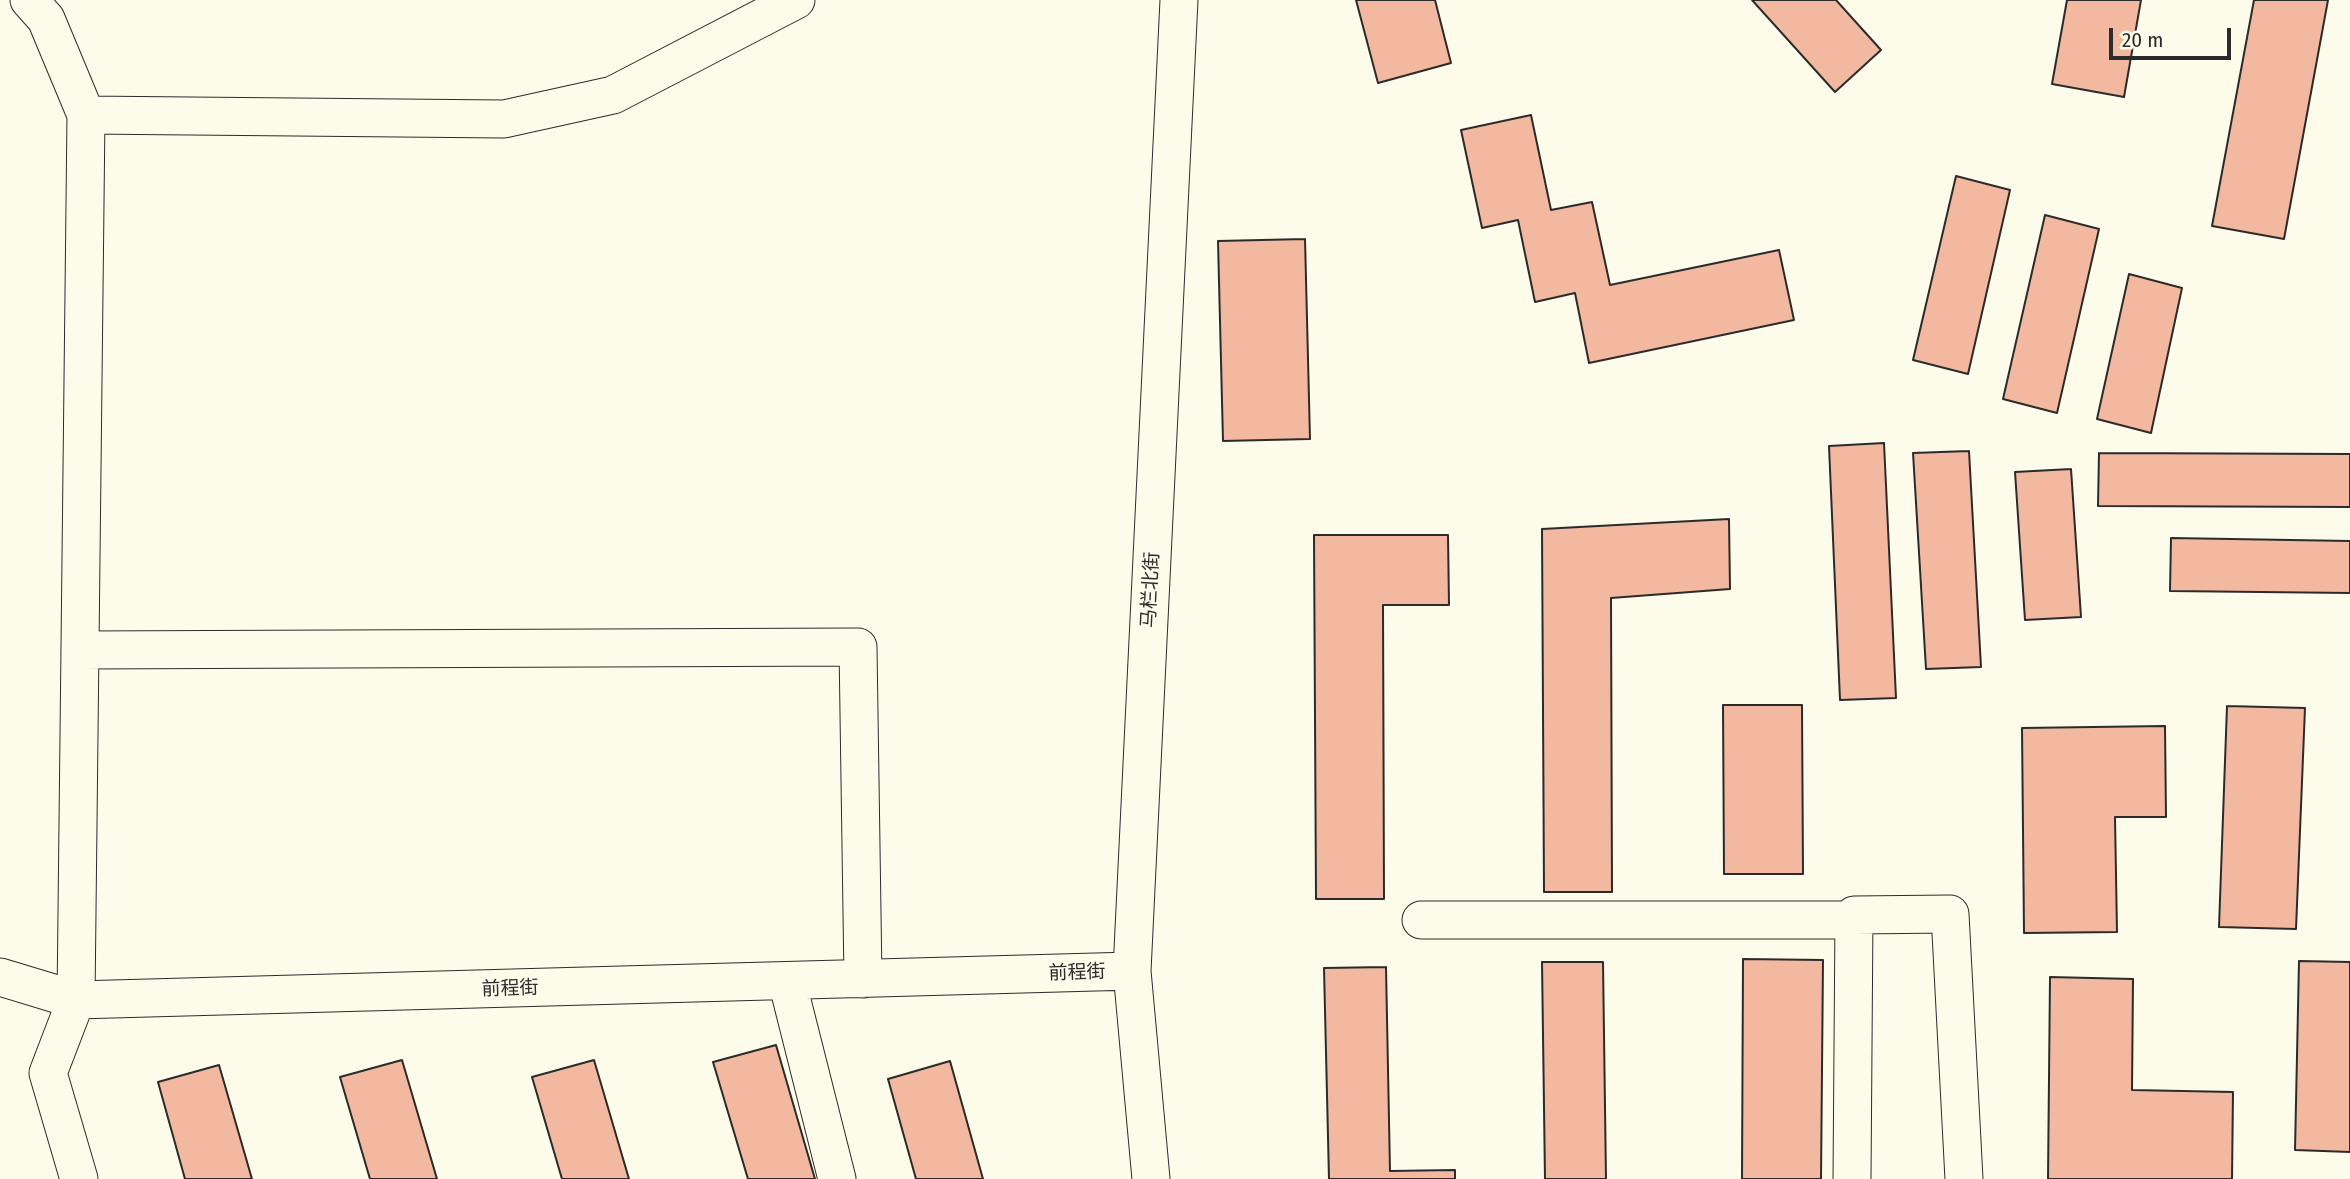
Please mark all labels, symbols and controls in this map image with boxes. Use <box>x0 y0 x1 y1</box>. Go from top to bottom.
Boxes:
scale bar <box>2112 14 2234 58</box>
text: 20 m <box>2122 27 2163 53</box>
street label: 马栏北街 <box>1138 551 1164 629</box>
street label: 前程街 <box>1048 961 1106 985</box>
street label: 前程街 <box>481 977 539 1001</box>

